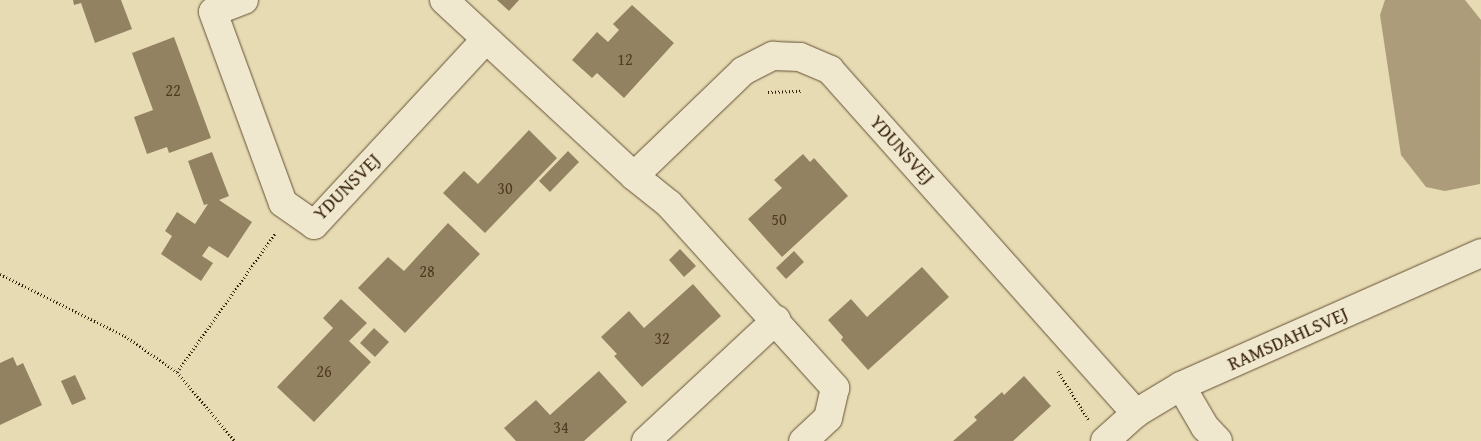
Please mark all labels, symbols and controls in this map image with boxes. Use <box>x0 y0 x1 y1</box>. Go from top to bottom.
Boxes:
house number: 12 <box>617 49 633 69</box>
house number: 22 <box>165 80 181 100</box>
street label: YDUNSVEJ <box>865 111 939 189</box>
street label: YDUNSVEJ <box>309 149 385 225</box>
house number: 30 <box>497 178 513 198</box>
house number: 50 <box>771 209 787 229</box>
house number: 28 <box>419 261 435 281</box>
street label: RAMSDAHLSVEJ <box>1224 302 1352 376</box>
house number: 32 <box>654 328 670 348</box>
house number: 26 <box>316 361 332 381</box>
house number: 34 <box>553 417 569 437</box>

